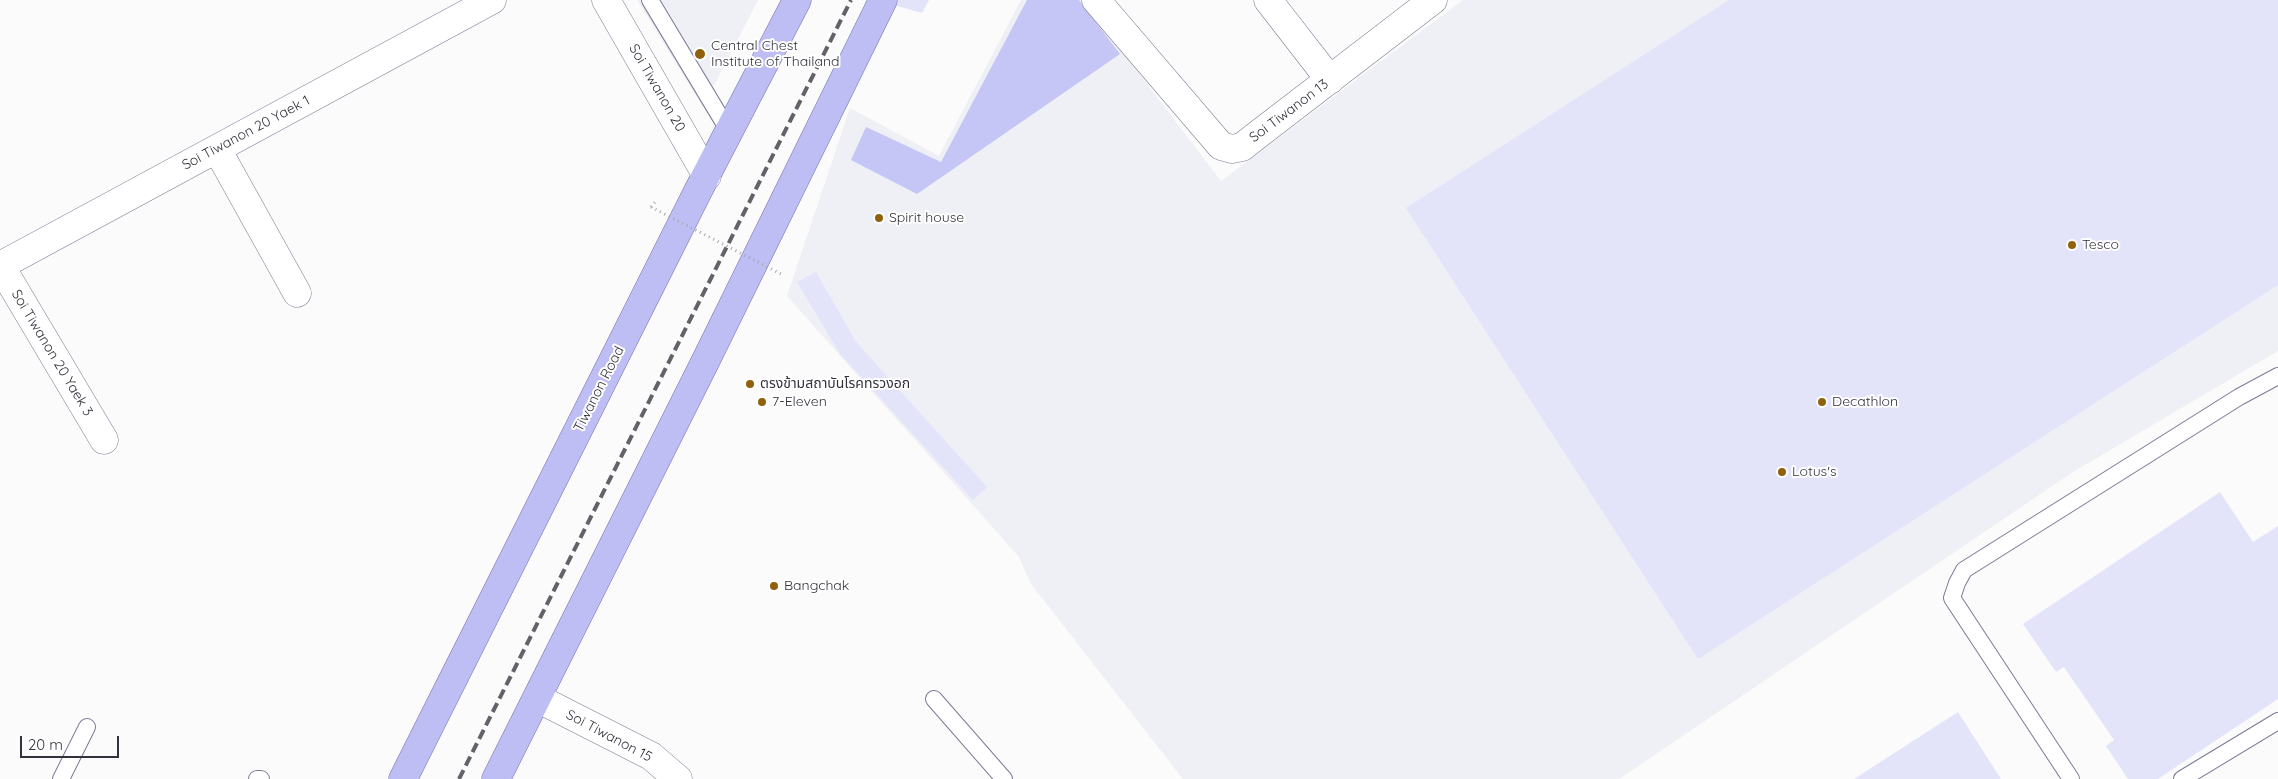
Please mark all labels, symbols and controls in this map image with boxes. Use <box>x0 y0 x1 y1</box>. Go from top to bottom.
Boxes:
place label: Central Chest Institute of Thailand <box>711 38 840 70</box>
street label: Soi Tiwanon 20 <box>625 41 689 135</box>
marker: Central Chest Institute of Thailand <box>693 47 707 61</box>
street label: Soi Tiwanon 13 <box>1246 76 1332 146</box>
street label: Soi Tiwanon 20 Yaek 1 <box>179 92 313 174</box>
place label: Spirit house <box>889 210 964 226</box>
marker: Spirit house <box>873 212 885 224</box>
place label: Tesco <box>2082 237 2119 253</box>
marker: Tesco <box>2066 239 2078 251</box>
street label: Soi Tiwanon 20 Yaek 3 <box>8 287 96 419</box>
street label: Tiwanon Road <box>570 343 628 435</box>
place label: ตรงข้ามสถาบันโรคทรวงอก <box>760 376 910 392</box>
marker: ตรงข้ามสถาบันโรคทรวงอก <box>744 378 756 390</box>
place label: 7-Eleven <box>772 394 827 410</box>
place label: Decathlon <box>1832 394 1898 410</box>
marker: 7-Eleven <box>756 396 768 408</box>
marker: Decathlon <box>1816 396 1828 408</box>
place label: Lotus's <box>1792 464 1836 480</box>
marker: Lotus's <box>1776 466 1788 478</box>
place label: Bangchak <box>784 578 849 594</box>
marker: Bangchak <box>768 580 780 592</box>
street label: Soi Tiwanon 15 <box>563 706 655 766</box>
scale bar <box>22 726 121 758</box>
text: 20 m <box>28 735 63 754</box>

